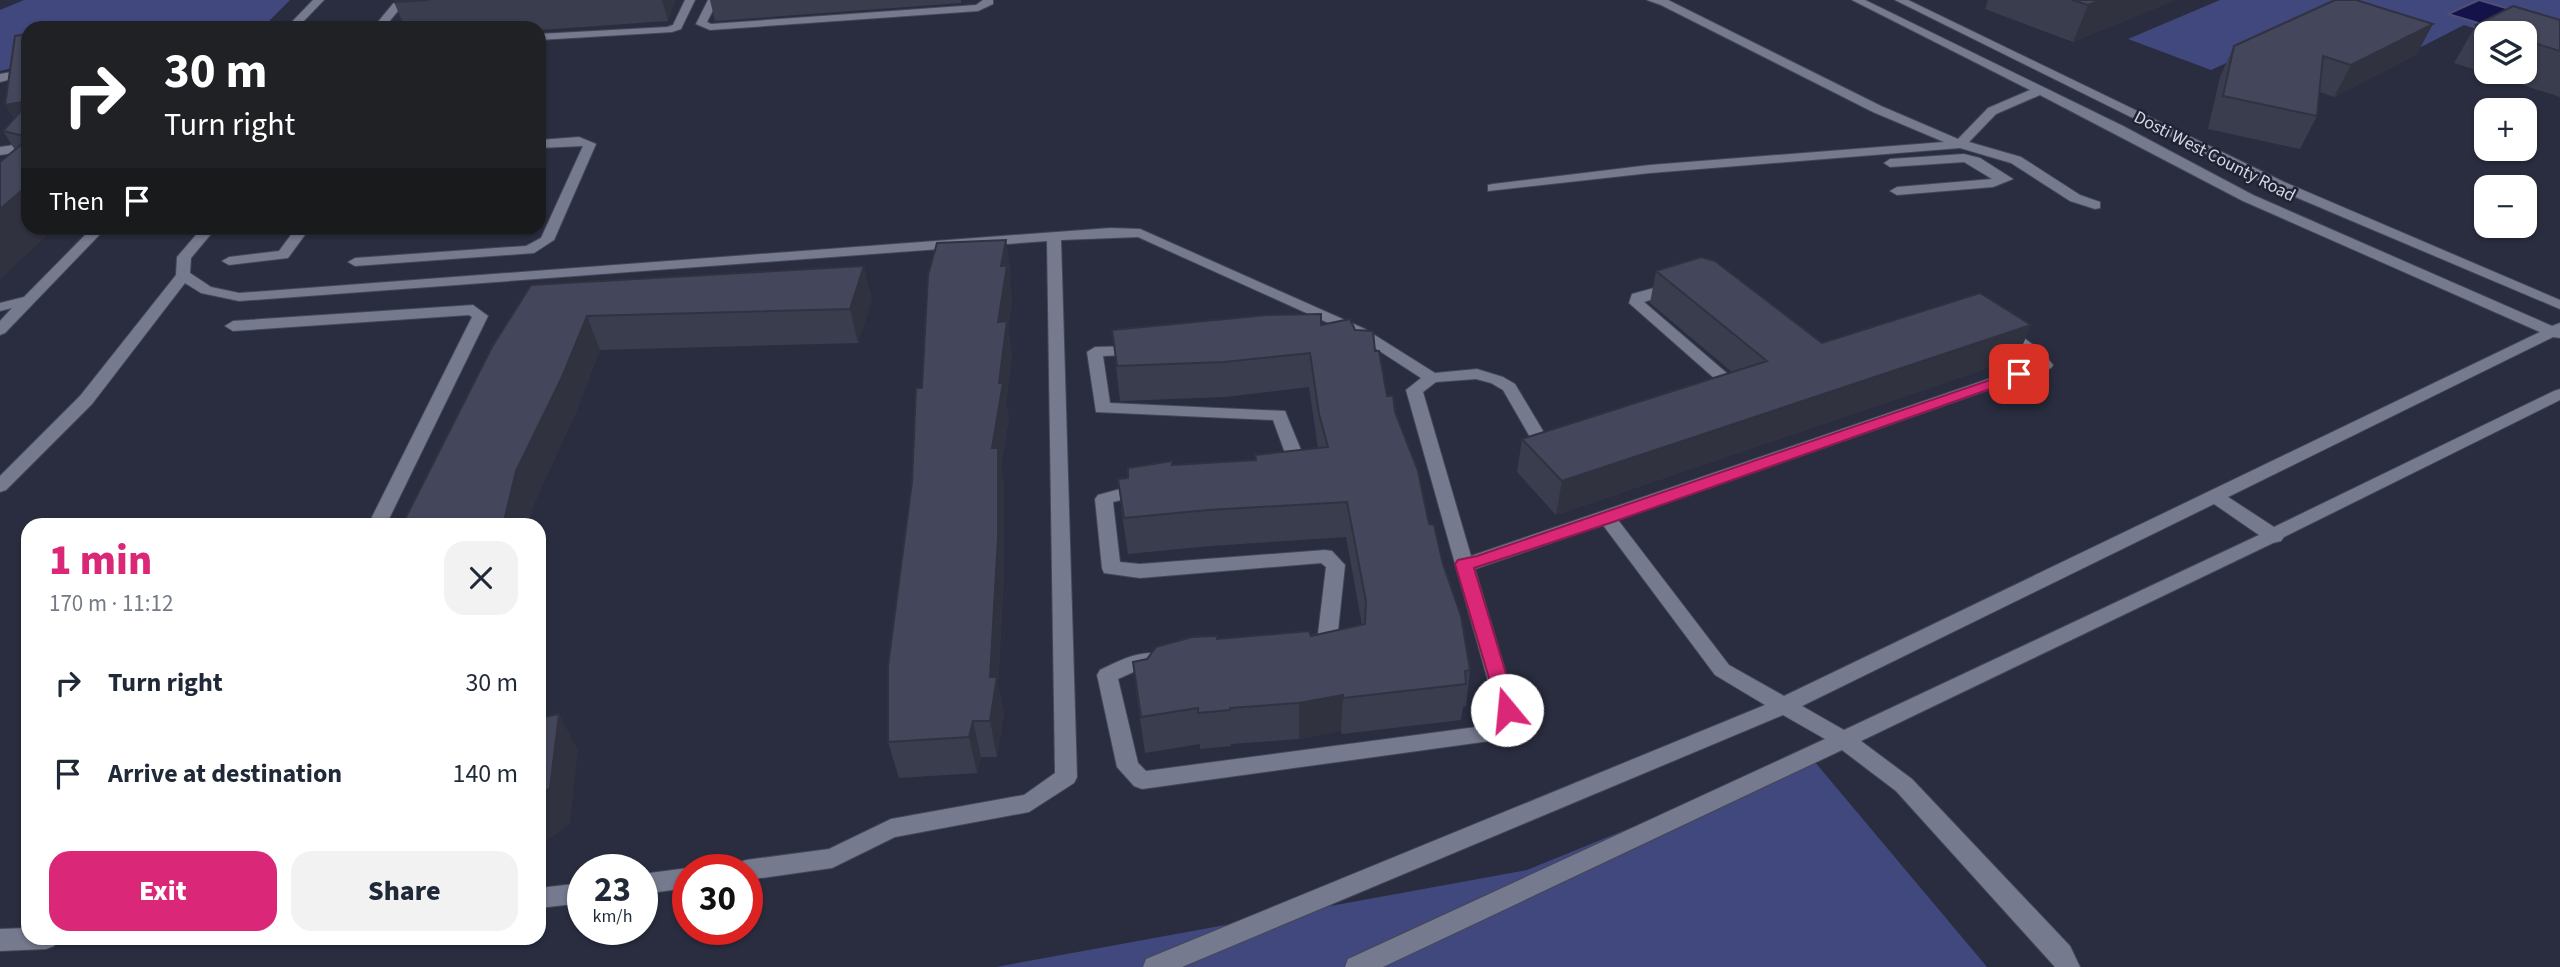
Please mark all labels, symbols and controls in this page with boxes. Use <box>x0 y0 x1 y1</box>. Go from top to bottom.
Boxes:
map controls <box>2474 21 2537 238</box>
button: layers <box>2474 21 2537 84</box>
text: 30 m <box>164 37 268 107</box>
icon: right <box>49 49 140 140</box>
button: + <box>2474 98 2537 161</box>
text: Turn right <box>164 102 295 148</box>
street label: Dosti West County Road <box>2130 105 2300 208</box>
button: − <box>2474 175 2537 238</box>
icon: arrive <box>118 182 156 220</box>
text: Then <box>49 183 104 220</box>
pin <box>1989 344 2049 404</box>
icon: arrive <box>2000 355 2038 393</box>
text: 1 min <box>49 531 152 591</box>
button: close <box>444 541 518 615</box>
text: 170 m · 11:12 <box>49 587 173 620</box>
icon: right <box>49 664 87 702</box>
text: Turn right <box>108 664 223 701</box>
text: 30 m <box>465 664 518 701</box>
position arrow <box>1470 673 1544 747</box>
icon: arrive <box>49 755 87 793</box>
text: Arrive at destination <box>108 755 342 792</box>
text: 140 m <box>452 755 518 792</box>
button: Exit <box>49 851 277 931</box>
button: Share <box>291 851 518 931</box>
speed limit sign: 30 <box>672 854 763 945</box>
text: 23 <box>594 865 631 915</box>
text: km/h <box>593 904 632 929</box>

